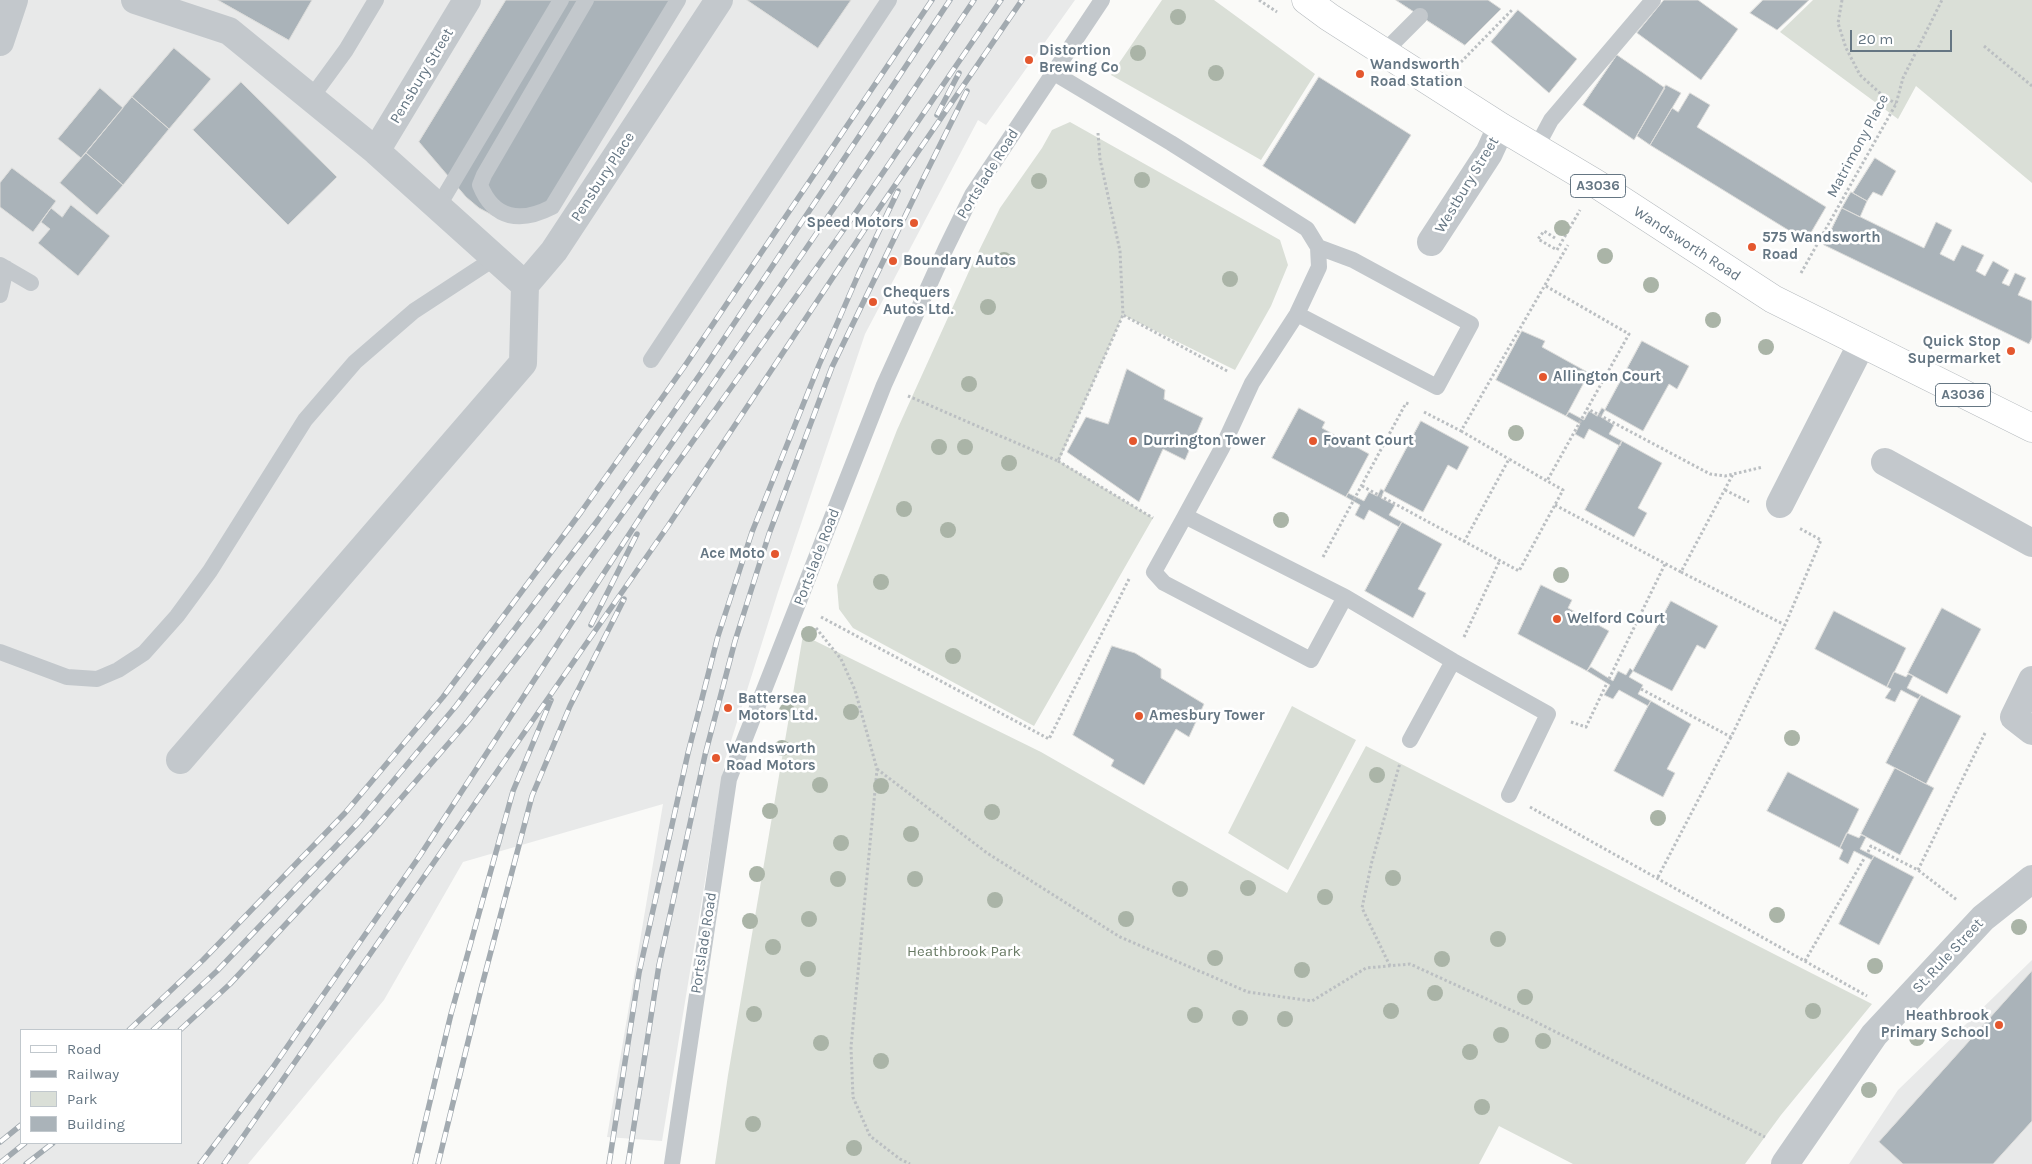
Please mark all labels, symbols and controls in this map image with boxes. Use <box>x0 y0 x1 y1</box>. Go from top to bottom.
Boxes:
scale bar <box>1852 20 1954 52</box>
street label: Pensbury Street <box>386 25 458 127</box>
text: 20 m <box>1858 30 1893 48</box>
place label: Distortion Brewing Co <box>1039 42 1119 77</box>
marker: Distortion Brewing Co <box>1023 54 1035 66</box>
place label: Wandsworth Road Station <box>1370 56 1463 91</box>
marker: Wandsworth Road Station <box>1354 68 1366 80</box>
street label: Matrimony Place <box>1823 91 1893 201</box>
street label: Portslade Road <box>953 126 1023 222</box>
street label: Pensbury Place <box>567 129 639 225</box>
street label: Westbury Street <box>1431 134 1503 236</box>
road number: A3036 <box>1570 175 1626 198</box>
street label: Wandsworth Road <box>1630 203 1744 285</box>
place label: Speed Motors <box>807 214 904 232</box>
marker: Speed Motors <box>908 217 920 229</box>
place label: 575 Wandsworth Road <box>1762 229 1881 264</box>
marker: 575 Wandsworth Road <box>1746 241 1758 253</box>
place label: Boundary Autos <box>903 252 1016 270</box>
marker: Boundary Autos <box>887 255 899 267</box>
place label: Chequers Autos Ltd. <box>883 284 954 319</box>
marker: Chequers Autos Ltd. <box>867 296 879 308</box>
place label: Quick Stop Supermarket <box>1907 333 2001 368</box>
marker: Quick Stop Supermarket <box>2005 345 2017 357</box>
place label: Allington Court <box>1553 368 1661 386</box>
marker: Allington Court <box>1537 371 1549 383</box>
road number: A3036 <box>1936 384 1990 406</box>
place label: Durrington Tower <box>1143 432 1265 450</box>
place label: Fovant Court <box>1323 432 1414 450</box>
marker: Durrington Tower <box>1127 435 1139 447</box>
marker: Fovant Court <box>1307 435 1319 447</box>
street label: Portslade Road <box>790 506 844 608</box>
place label: Ace Moto <box>700 545 765 563</box>
marker: Ace Moto <box>769 548 781 560</box>
place label: Welford Court <box>1567 610 1665 628</box>
marker: Welford Court <box>1551 613 1563 625</box>
place label: Battersea Motors Ltd. <box>738 690 817 725</box>
marker: Battersea Motors Ltd. <box>722 702 734 714</box>
place label: Amesbury Tower <box>1149 707 1265 725</box>
marker: Amesbury Tower <box>1133 710 1145 722</box>
place label: Wandsworth Road Motors <box>726 740 816 775</box>
marker: Wandsworth Road Motors <box>710 752 722 764</box>
street label: Portslade Road <box>687 891 721 995</box>
street label: St. Rule Street <box>1909 915 1987 997</box>
park label: Heathbrook Park <box>907 943 1021 961</box>
place label: Heathbrook Primary School <box>1881 1007 1989 1042</box>
marker: Heathbrook Primary School <box>1993 1019 2005 1031</box>
legend <box>20 1029 182 1144</box>
text: Road <box>67 1040 102 1058</box>
text: Railway <box>67 1065 119 1083</box>
text: Park <box>67 1090 97 1108</box>
text: Building <box>67 1115 125 1133</box>

